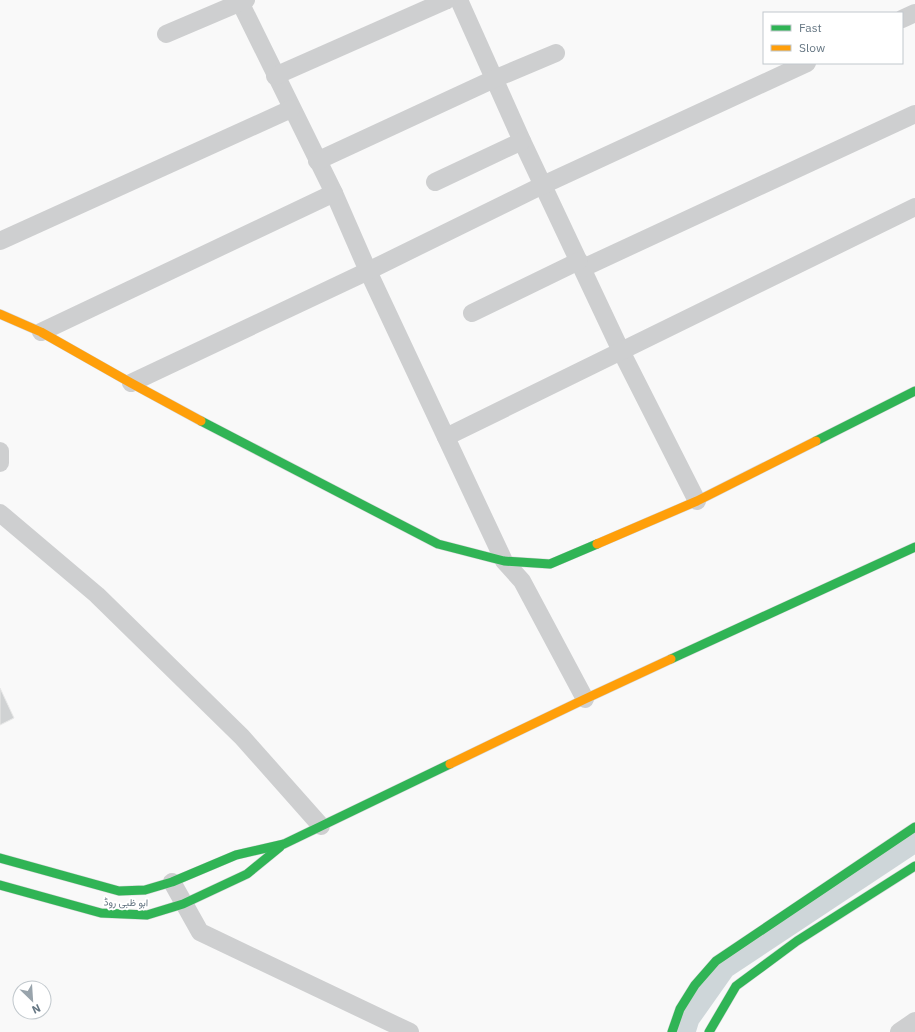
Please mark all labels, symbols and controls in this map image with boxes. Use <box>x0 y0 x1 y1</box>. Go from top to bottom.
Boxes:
legend <box>763 12 903 64</box>
text: Fast <box>799 20 822 35</box>
text: Slow <box>799 40 825 55</box>
street label: ابو ظبی روڈ <box>104 896 148 909</box>
north arrow <box>12 980 52 1020</box>
text: N <box>30 1001 43 1017</box>

